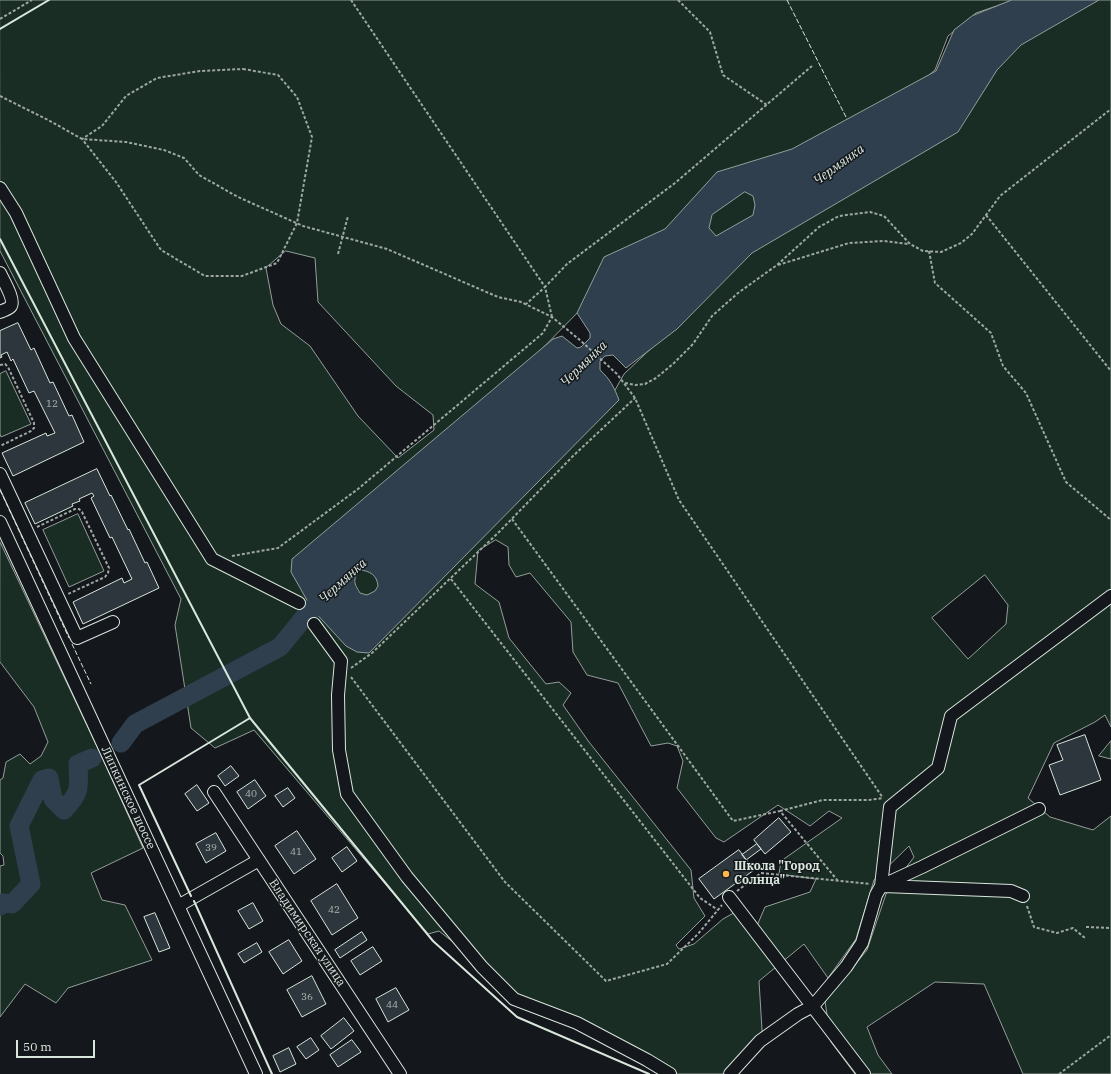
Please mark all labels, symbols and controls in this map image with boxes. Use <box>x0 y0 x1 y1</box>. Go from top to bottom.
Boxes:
water label: Чермянка <box>810 141 868 189</box>
water label: Чермянка <box>557 338 611 390</box>
house number: 12 <box>46 398 58 410</box>
water label: Чермянка <box>316 555 370 607</box>
street label: Липкинское шоссе <box>98 744 158 852</box>
house number: 40 <box>245 788 257 800</box>
house number: 39 <box>205 842 217 854</box>
house number: 41 <box>290 846 302 858</box>
place label: Школа "Город Cолнца" <box>734 860 820 888</box>
marker: Школа "Город Cолнца" <box>721 869 731 879</box>
street label: Владимирская улица <box>266 877 348 989</box>
house number: 42 <box>328 904 340 916</box>
house number: 36 <box>301 991 313 1003</box>
house number: 44 <box>386 999 398 1011</box>
scale bar <box>18 1032 97 1058</box>
text: 50 m <box>23 1039 52 1054</box>

